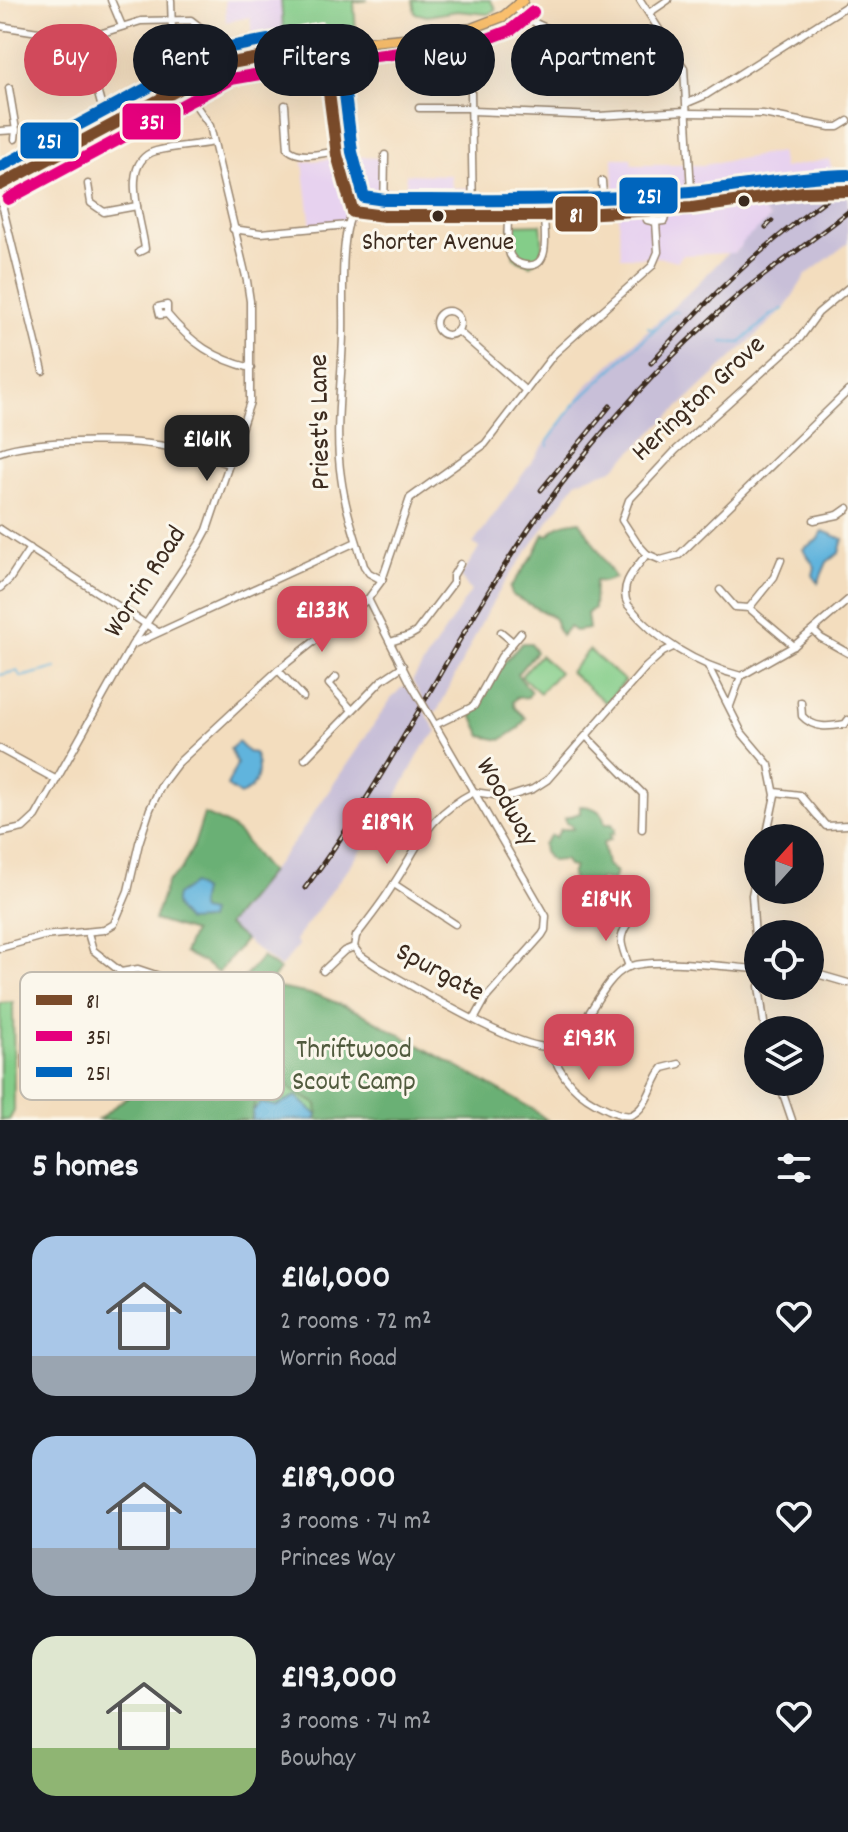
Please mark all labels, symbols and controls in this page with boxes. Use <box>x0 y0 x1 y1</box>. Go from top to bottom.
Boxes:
chip: Buy <box>24 24 117 96</box>
chip: Rent <box>133 24 238 96</box>
chip: Filters <box>254 24 379 96</box>
chip: New <box>395 24 495 96</box>
chip: Apartment <box>511 24 684 96</box>
line badge: 351 <box>121 102 182 141</box>
text: 351 <box>140 109 164 140</box>
line badge: 251 <box>19 121 80 160</box>
text: 251 <box>37 128 61 159</box>
line badge: 251 <box>618 176 679 215</box>
text: 251 <box>637 183 661 214</box>
unlabelled marker <box>736 193 752 209</box>
line badge: 81 <box>554 195 599 233</box>
text: 81 <box>569 202 583 233</box>
marker: Shorter Avenue <box>430 208 446 224</box>
place label: Shorter Avenue <box>362 225 514 262</box>
street label: Herington Grove <box>624 327 776 473</box>
street label: Priest's Lane <box>301 354 343 490</box>
pin: £161K <box>151 415 263 483</box>
text: £161K <box>182 422 232 459</box>
street label: Worrin Road <box>96 519 198 647</box>
pin: £133K <box>266 586 378 654</box>
text: £133K <box>295 593 349 630</box>
street label: Woodway <box>464 751 547 855</box>
pin: £189K <box>331 798 443 866</box>
text: £189K <box>360 805 414 842</box>
north arrow <box>744 824 824 904</box>
map controls <box>744 824 824 1096</box>
pin: £184K <box>550 875 662 943</box>
text: £184K <box>580 882 632 919</box>
button: locate <box>744 920 824 1000</box>
street label: Spurgate <box>387 934 491 1014</box>
legend <box>20 972 284 1100</box>
text: 81 <box>86 988 100 1019</box>
pin: £193K <box>533 1014 645 1082</box>
button: layers <box>744 1016 824 1096</box>
text: £193K <box>562 1021 616 1058</box>
text: 351 <box>86 1024 111 1055</box>
park label: Thriftwood Scout Camp <box>292 1032 416 1104</box>
text: 251 <box>86 1060 111 1091</box>
text: 5 homes <box>32 1144 139 1193</box>
icon: filters <box>772 1146 816 1190</box>
text: £161,000 <box>280 1255 391 1304</box>
icon: home <box>96 1268 192 1364</box>
icon: heart <box>772 1294 816 1338</box>
text: 2 rooms · 72 m² <box>280 1304 431 1341</box>
text: Worrin Road <box>280 1341 397 1378</box>
text: £189,000 <box>280 1455 396 1504</box>
icon: home <box>96 1468 192 1564</box>
icon: heart <box>772 1494 816 1538</box>
text: 3 rooms · 74 m² <box>280 1504 431 1541</box>
text: Princes Way <box>280 1541 395 1578</box>
text: £193,000 <box>280 1655 397 1704</box>
icon: home <box>96 1668 192 1764</box>
icon: heart <box>772 1694 816 1738</box>
text: 3 rooms · 74 m² <box>280 1704 431 1741</box>
text: Bowhay <box>280 1741 355 1778</box>

